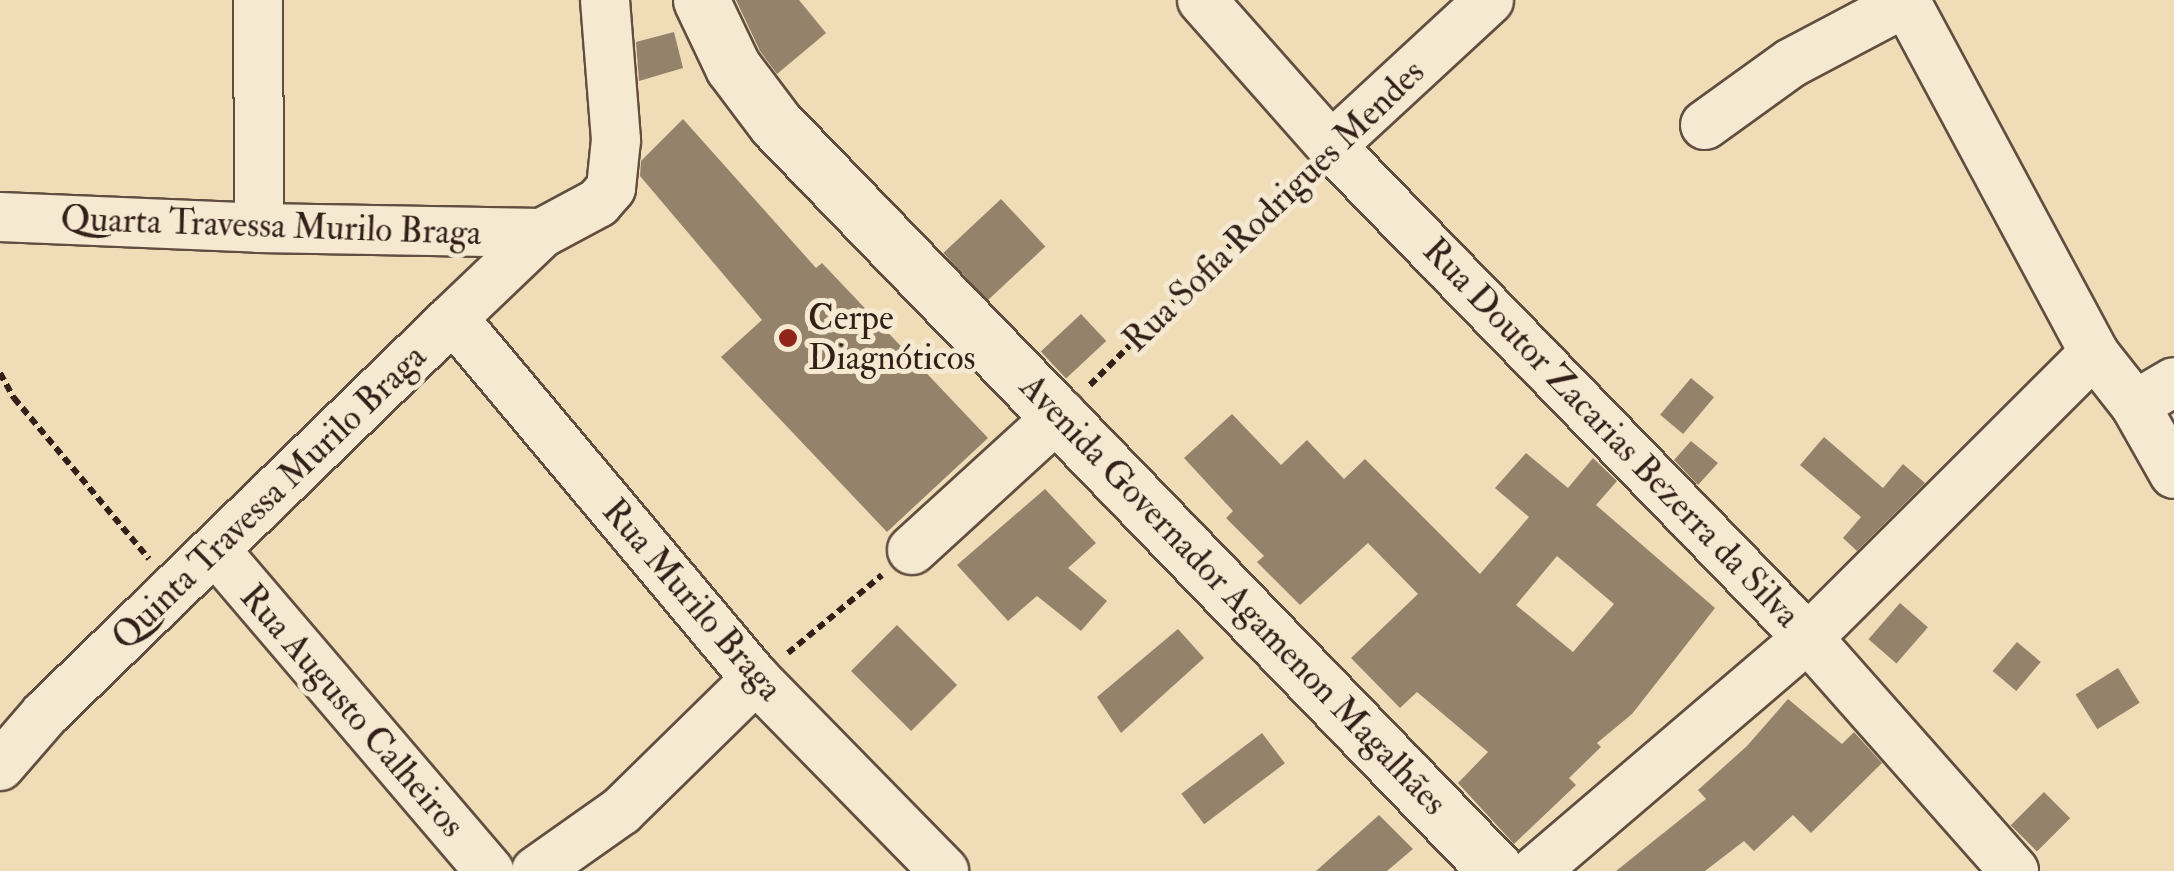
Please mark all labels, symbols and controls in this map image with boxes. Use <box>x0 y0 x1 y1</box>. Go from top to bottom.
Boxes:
street label: Rua Sofia Rodrigues Mendes <box>1115 51 1433 361</box>
street label: Quarta Travessa Murilo Braga <box>60 198 482 254</box>
street label: Rua Doutor Zacarias Bezerra da Silva <box>1414 230 1808 636</box>
place label: Cerpe Diagnóticos <box>808 297 976 379</box>
marker: Cerpe Diagnóticos <box>777 327 799 349</box>
street label: Quinta Travessa Murilo Braga <box>103 336 435 658</box>
street label: Avenida Governador Agamenon Magalhães <box>1011 366 1455 824</box>
street label: Rua Murilo Braga <box>593 491 791 709</box>
street label: Rua Augusto Calheiros <box>231 576 473 846</box>

